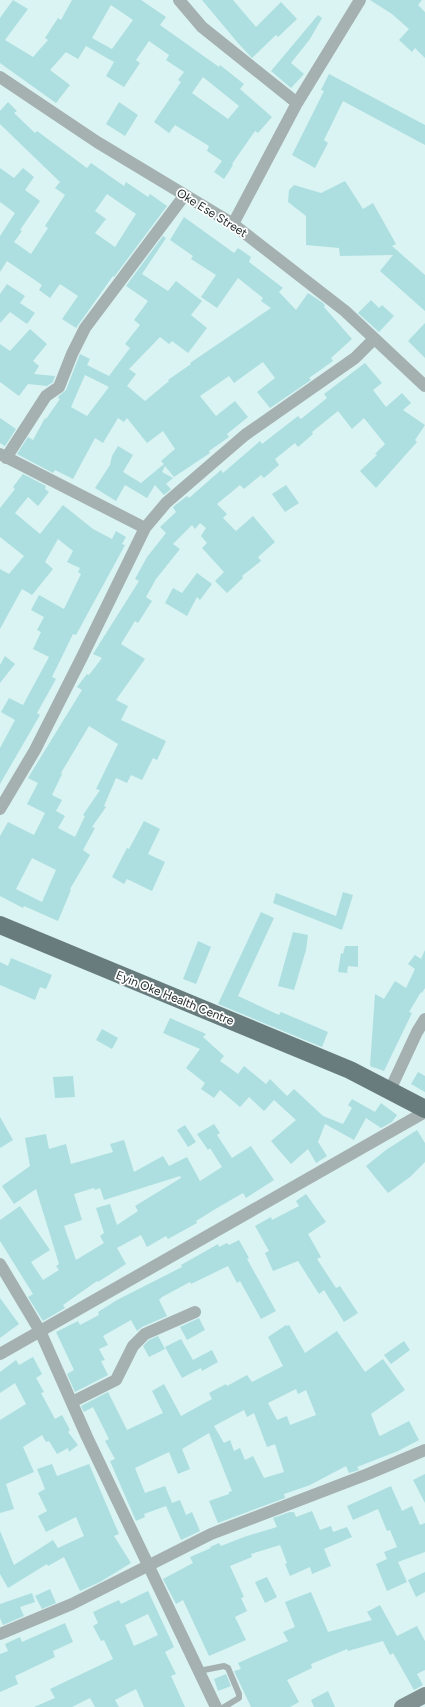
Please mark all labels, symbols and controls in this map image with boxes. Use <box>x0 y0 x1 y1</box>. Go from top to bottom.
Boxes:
street label: Oke Ese Street <box>174 186 250 240</box>
street label: Eyin Oke Health Centre <box>114 968 236 1028</box>

